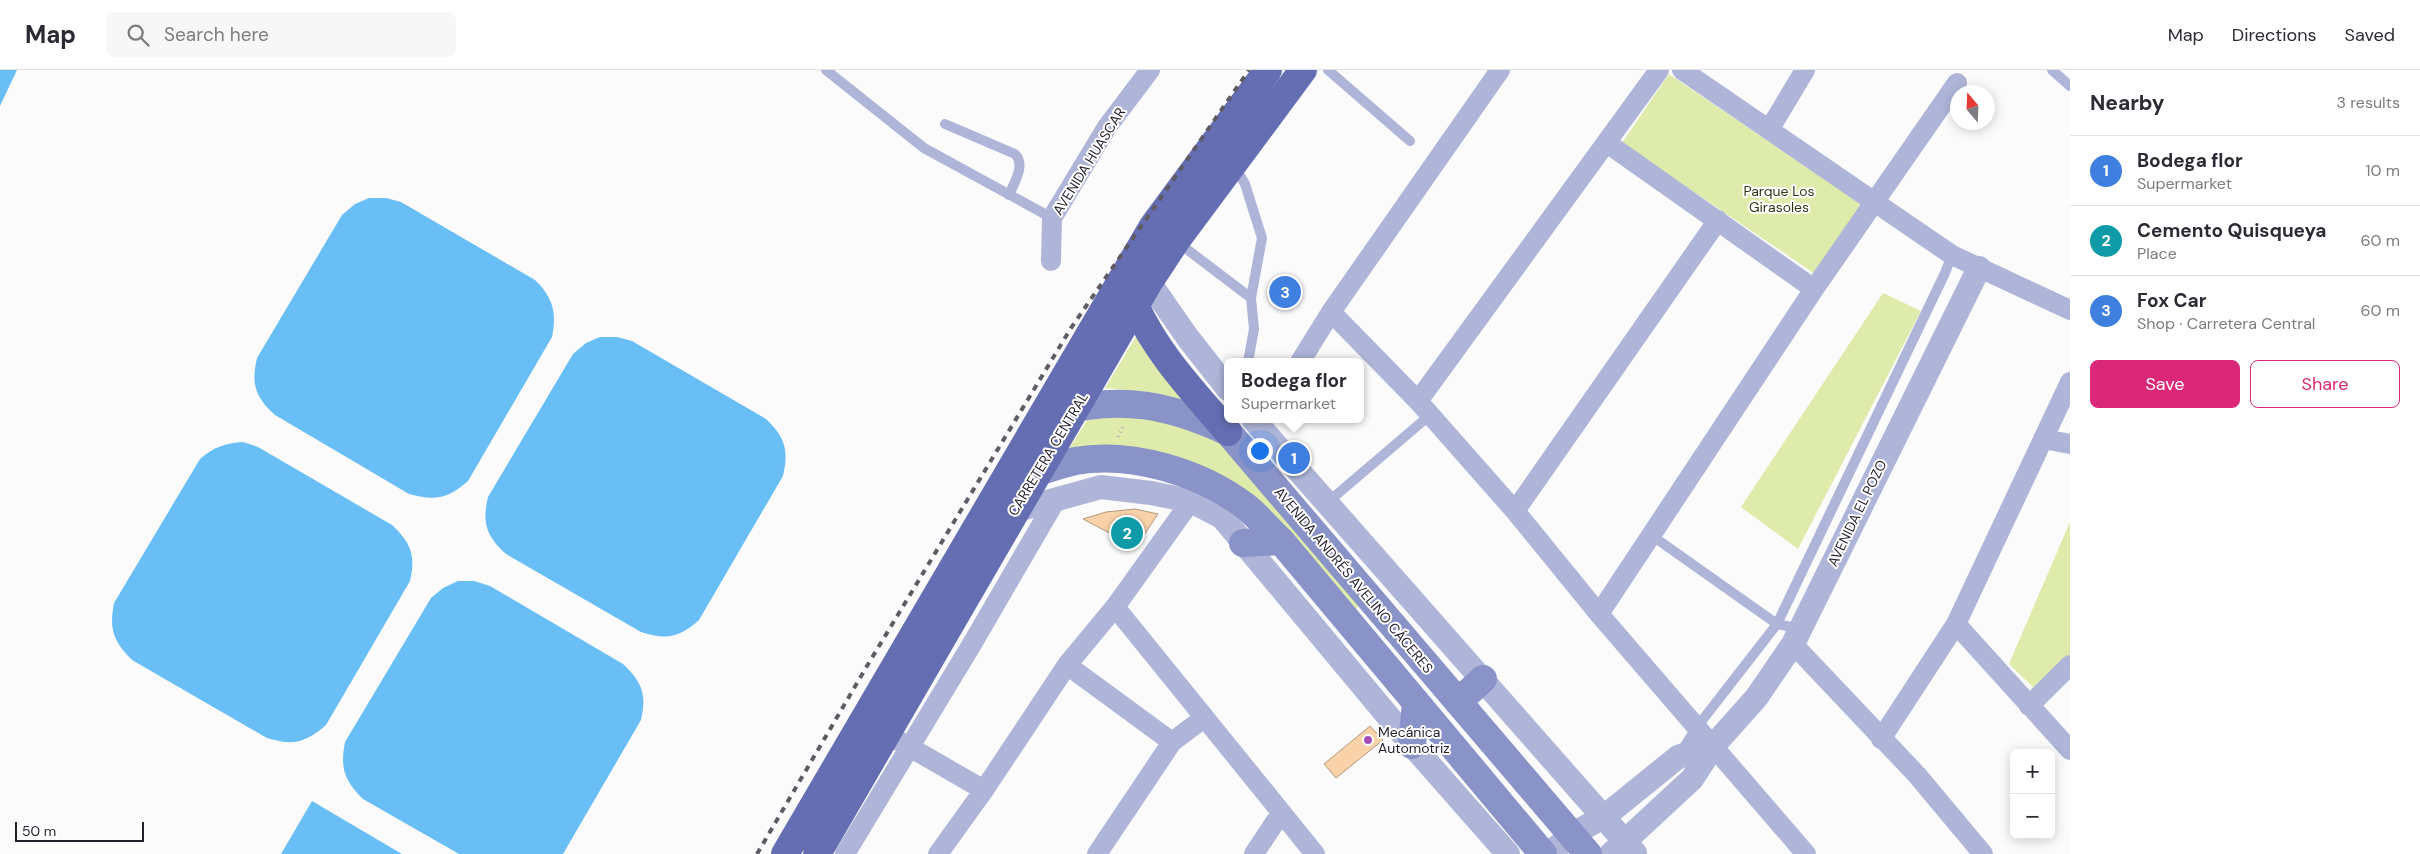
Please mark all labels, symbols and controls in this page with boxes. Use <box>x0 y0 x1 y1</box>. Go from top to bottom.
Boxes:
search box <box>106 12 456 57</box>
text: Map <box>25 19 76 50</box>
icon: search <box>124 21 152 49</box>
text: Search here <box>164 22 269 47</box>
text: Map <box>2168 23 2204 47</box>
text: Directions <box>2232 23 2317 47</box>
text: Saved <box>2345 23 2395 47</box>
north arrow <box>1950 85 1995 130</box>
text: Nearby <box>2090 89 2164 117</box>
text: 3 results <box>2337 92 2400 113</box>
street label: AVENIDA HUASCAR <box>1049 104 1129 218</box>
text: Bodega flor <box>2137 148 2243 173</box>
text: 1 <box>2103 160 2109 181</box>
text: 10 m <box>2366 160 2400 181</box>
text: Supermarket <box>2137 173 2232 194</box>
park label: Parque Los Girasoles <box>1743 182 1815 216</box>
text: Cemento Quisqueya <box>2137 218 2326 243</box>
text: 2 <box>2101 230 2111 251</box>
text: 60 m <box>2360 230 2400 251</box>
text: Place <box>2137 243 2177 264</box>
pin: 3 <box>1269 273 1301 311</box>
text: Fox Car <box>2137 288 2206 313</box>
text: 3 <box>2101 300 2111 321</box>
text: 60 m <box>2360 300 2400 321</box>
text: Shop · Carretera Central <box>2137 313 2315 334</box>
popup <box>1224 358 1364 423</box>
button: Save <box>2090 360 2240 408</box>
button: Share <box>2250 360 2400 408</box>
text: Bodega flor <box>1241 368 1347 393</box>
street label: CARRETERA CENTRAL <box>1004 389 1092 519</box>
text: Supermarket <box>1241 393 1336 414</box>
your location <box>1247 438 1273 464</box>
pin: 1 <box>1278 439 1310 477</box>
street label: AVENIDA EL POZO <box>1823 457 1891 569</box>
street label: AVENIDA ANDRÉS AVELINO CÁCERES <box>1271 483 1437 677</box>
pin: 2 <box>1111 514 1143 552</box>
place label: Mecánica Automotriz <box>1378 723 1450 757</box>
marker: Mecánica Automotriz <box>1362 734 1374 746</box>
map controls <box>2010 749 2055 839</box>
button: + <box>2010 749 2055 794</box>
button: − <box>2010 794 2055 839</box>
scale bar <box>15 819 144 842</box>
text: 50 m <box>22 822 56 840</box>

